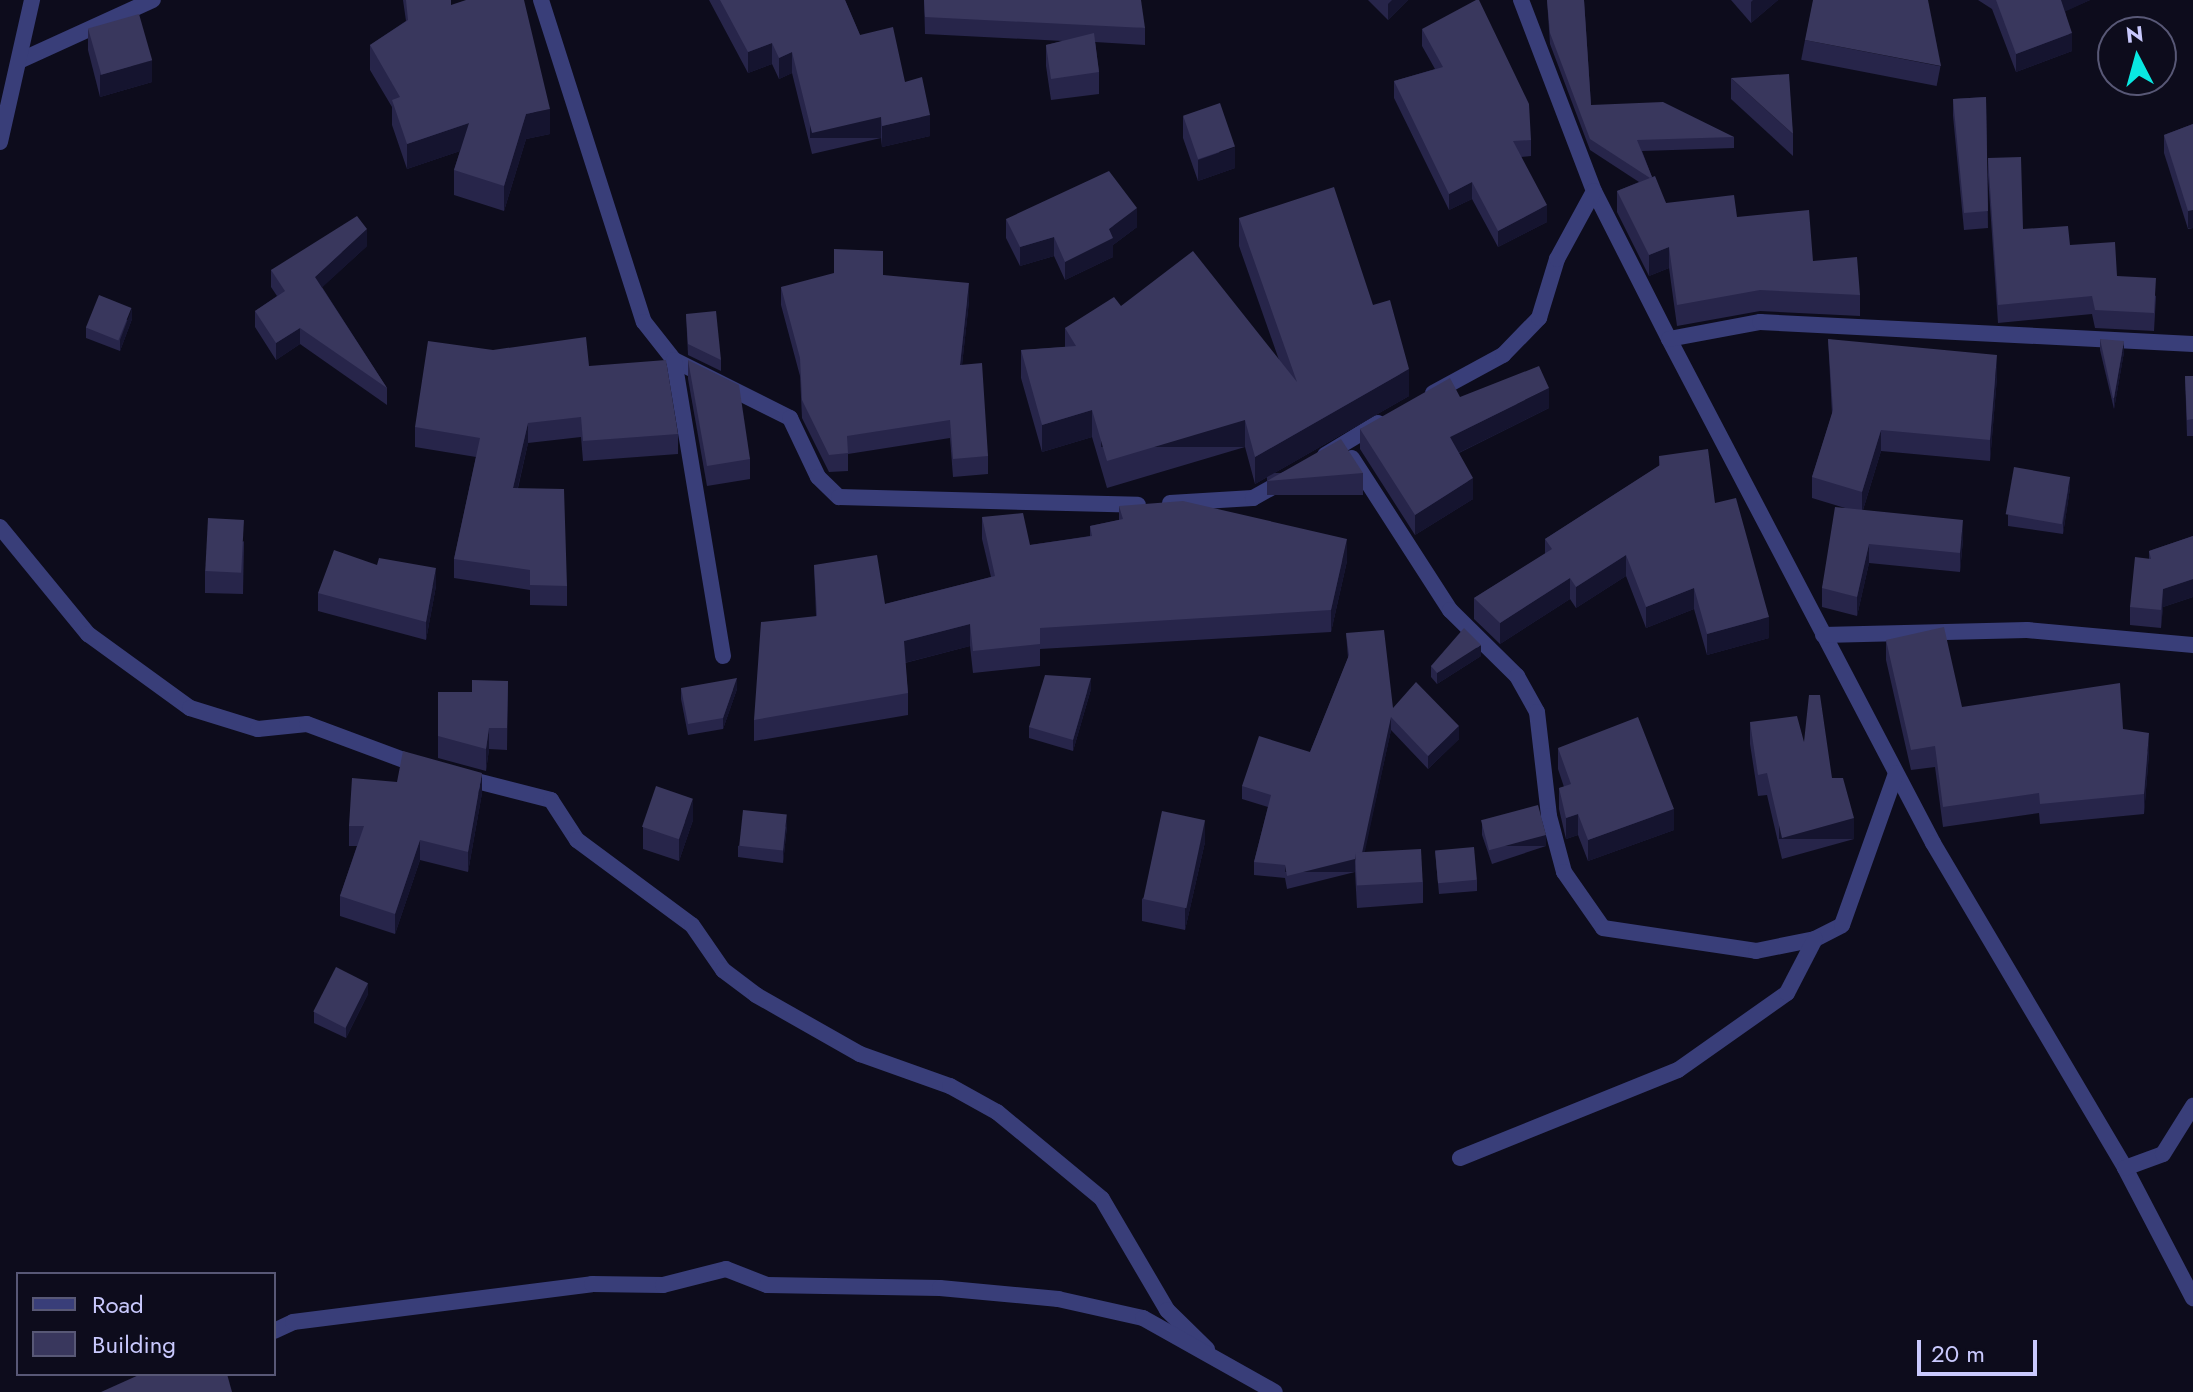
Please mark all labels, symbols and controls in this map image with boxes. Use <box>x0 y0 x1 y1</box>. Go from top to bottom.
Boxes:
north arrow <box>2097 16 2177 96</box>
text: N <box>2124 17 2145 51</box>
legend <box>16 1272 276 1376</box>
text: Road <box>92 1287 144 1322</box>
scale bar <box>1921 1324 2041 1374</box>
text: Building <box>92 1327 176 1362</box>
text: 20 m <box>1931 1336 1985 1371</box>

